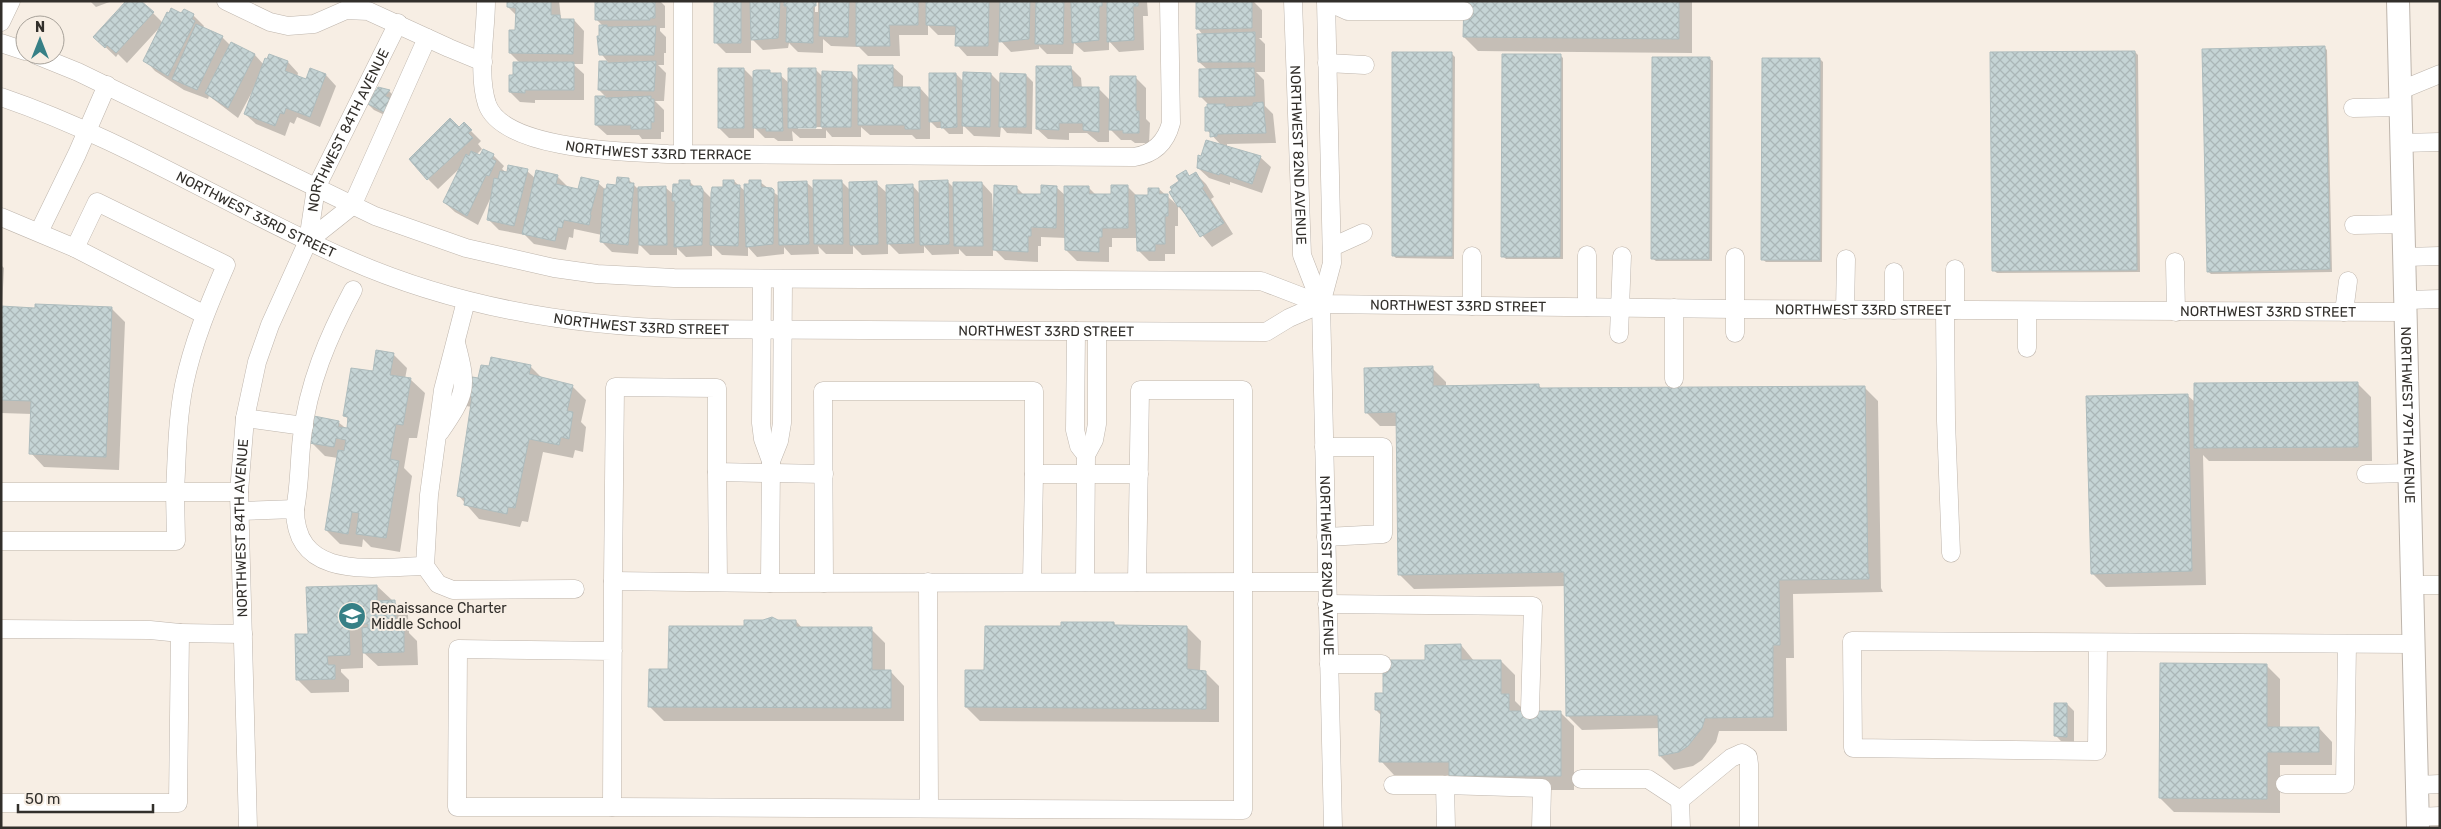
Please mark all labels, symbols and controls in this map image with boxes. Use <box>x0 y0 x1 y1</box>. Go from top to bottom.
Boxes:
north arrow <box>15 15 65 65</box>
text: N <box>35 19 45 36</box>
street label: NORTHWEST 84TH AVENUE <box>304 46 392 213</box>
street label: NORTHWEST 82ND AVENUE <box>1287 65 1310 245</box>
street label: NORTHWEST 33RD TERRACE <box>564 137 752 163</box>
street label: NORTHWEST 33RD STREET <box>173 167 338 261</box>
street label: NORTHWEST 33RD STREET <box>1370 296 1546 315</box>
street label: NORTHWEST 33RD STREET <box>1775 301 1951 318</box>
street label: NORTHWEST 33RD STREET <box>2180 302 2356 320</box>
street label: NORTHWEST 33RD STREET <box>553 309 729 338</box>
street label: NORTHWEST 33RD STREET <box>958 322 1134 340</box>
street label: NORTHWEST 79TH AVENUE <box>2397 326 2419 504</box>
street label: NORTHWEST 84TH AVENUE <box>230 438 252 618</box>
street label: NORTHWEST 82ND AVENUE <box>1316 475 1338 656</box>
place label: Renaissance Charter Middle School <box>371 600 507 633</box>
school or university icon: Renaissance Charter Middle School <box>337 601 367 631</box>
scale bar <box>18 782 152 814</box>
text: 50 m <box>25 790 60 808</box>

